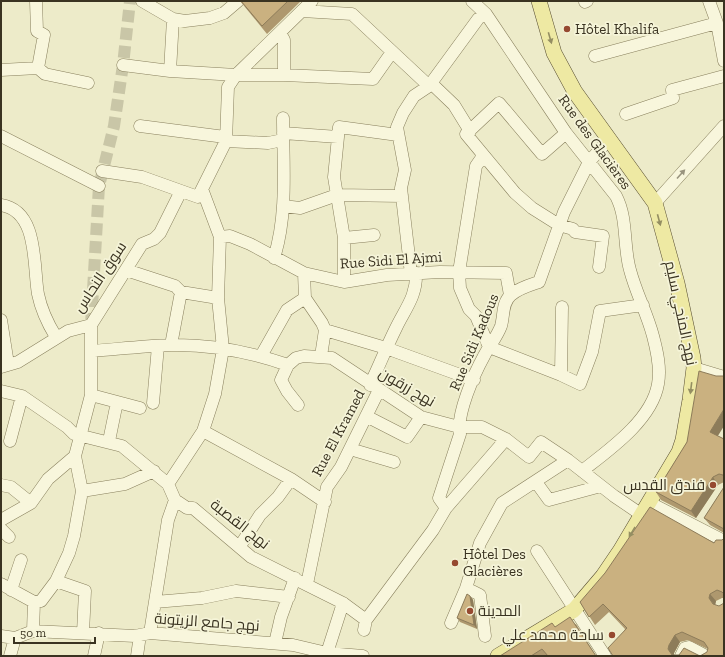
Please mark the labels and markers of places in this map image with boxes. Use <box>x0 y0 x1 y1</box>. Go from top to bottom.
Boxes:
place label: Hôtel Khalifa <box>575 20 659 38</box>
marker: Hôtel Khalifa <box>562 24 572 34</box>
place label: فندق القدس <box>623 476 705 495</box>
marker: فندق القدس <box>708 480 718 490</box>
place label: Hôtel Des Glacières <box>463 545 526 580</box>
marker: Hôtel Des Glacières <box>450 558 460 568</box>
place label: المدينة <box>478 602 521 620</box>
marker: المدينة <box>465 606 475 616</box>
place label: ساحة محمد علي <box>502 626 604 647</box>
marker: ساحة محمد علي <box>607 630 617 640</box>

